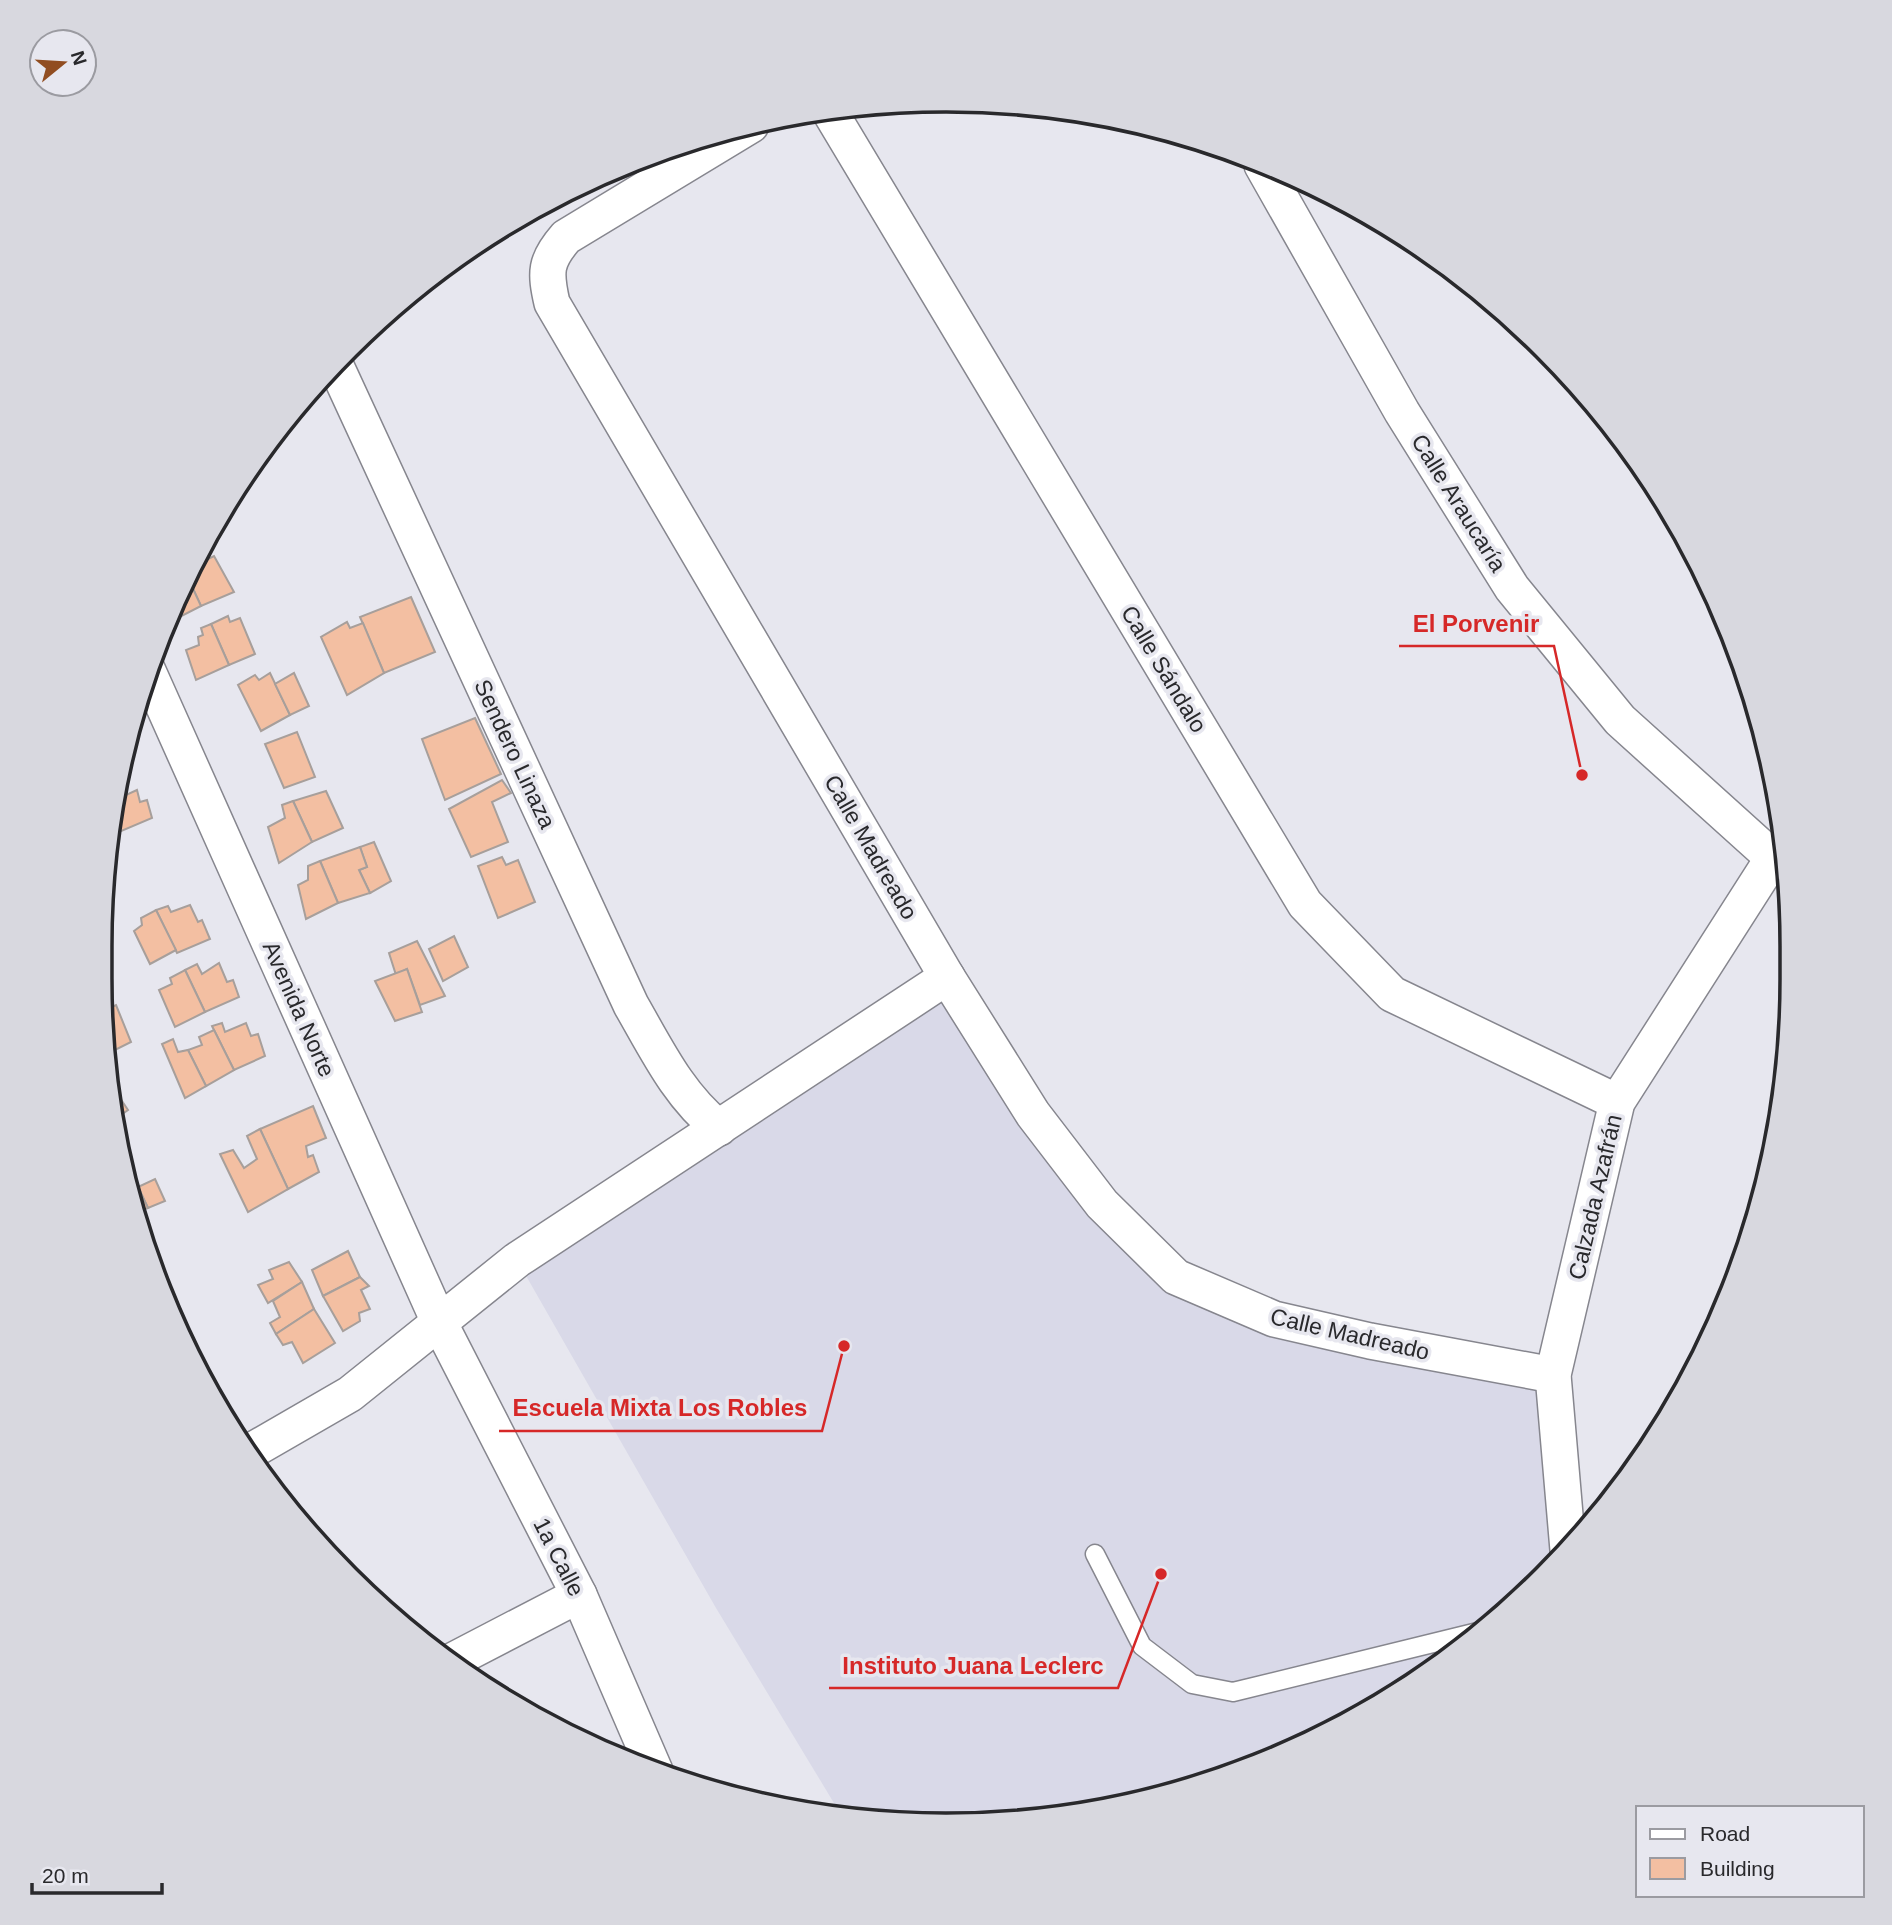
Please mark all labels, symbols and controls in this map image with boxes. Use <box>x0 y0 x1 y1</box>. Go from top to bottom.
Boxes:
north arrow <box>28 28 98 98</box>
text: N <box>67 48 91 68</box>
street label: Calle Araucaría <box>1406 429 1512 577</box>
street label: Calle Sándalo <box>1116 601 1212 737</box>
callout: El Porvenir <box>1399 601 1554 646</box>
text: El Porvenir <box>1413 610 1539 637</box>
street label: Sendero Linaza <box>469 675 561 833</box>
street label: Calle Madreado <box>819 770 923 924</box>
street label: Avenida Norte <box>258 937 340 1081</box>
street label: Calzada Azafrán <box>1563 1112 1627 1282</box>
street label: Calle Madreado <box>1268 1303 1432 1365</box>
callout: Escuela Mixta Los Robles <box>499 1386 822 1431</box>
text: Escuela Mixta Los Robles <box>513 1394 807 1421</box>
street label: 1a Calle <box>528 1514 590 1600</box>
callout: Instituto Juana Leclerc <box>829 1643 1118 1688</box>
text: Instituto Juana Leclerc <box>842 1652 1104 1679</box>
legend <box>1636 1806 1864 1897</box>
text: Road <box>1700 1822 1750 1845</box>
scale bar <box>32 1852 161 1896</box>
text: Building <box>1700 1857 1775 1880</box>
text: 20 m <box>42 1864 89 1887</box>

